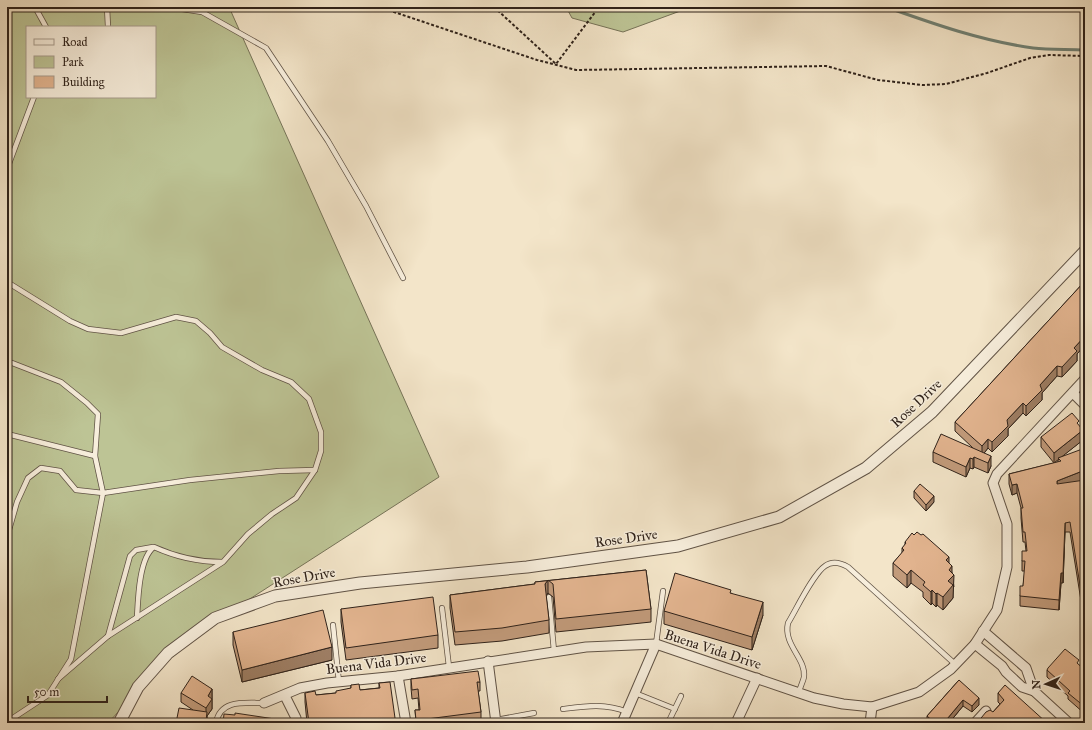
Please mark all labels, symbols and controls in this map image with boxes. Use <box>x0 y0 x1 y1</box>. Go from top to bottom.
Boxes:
legend <box>26 26 156 98</box>
text: Road <box>62 35 88 49</box>
text: Park <box>62 55 84 69</box>
text: Building <box>62 75 105 90</box>
street label: Rose Drive <box>887 375 945 431</box>
street label: Rose Drive <box>594 526 659 551</box>
street label: Rose Drive <box>271 564 337 591</box>
street label: Buena Vida Drive <box>662 626 764 673</box>
street label: Buena Vida Drive <box>325 649 427 678</box>
north arrow <box>1026 664 1066 704</box>
scale bar <box>28 678 107 704</box>
text: N <box>1030 679 1043 690</box>
text: 50 m <box>34 685 59 699</box>

